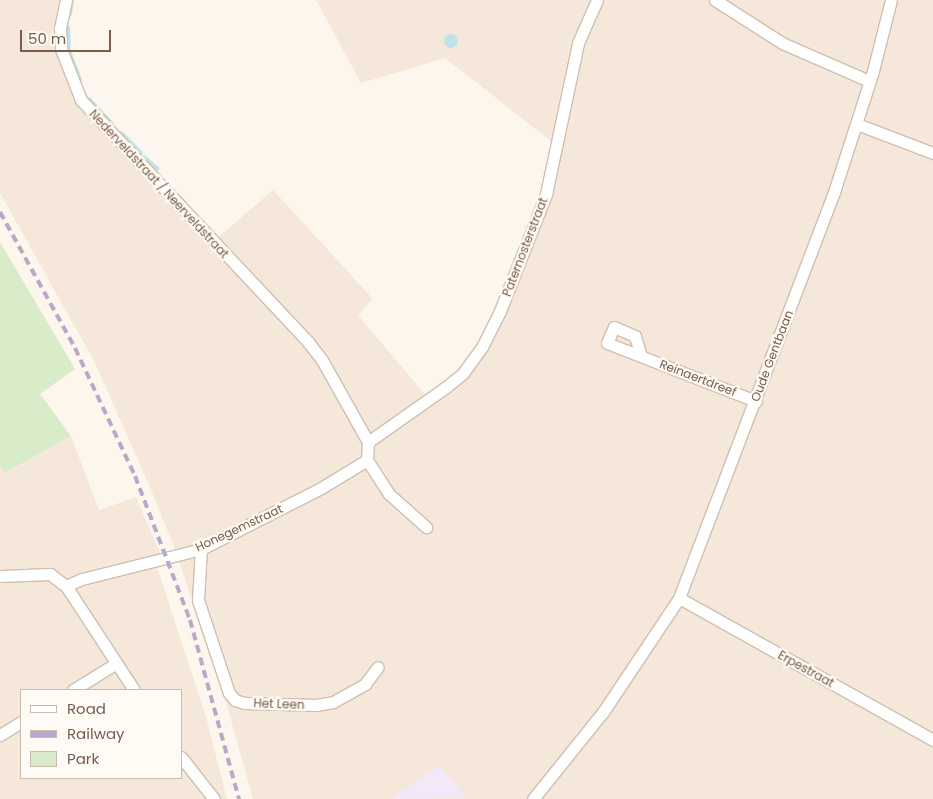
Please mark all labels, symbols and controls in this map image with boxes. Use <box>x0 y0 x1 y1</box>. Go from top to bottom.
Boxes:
scale bar <box>22 20 114 52</box>
text: 50 m <box>28 28 66 49</box>
street label: Nederveldstraat / Neerveldstraat <box>86 107 232 261</box>
street label: Paternosterstraat <box>499 195 551 299</box>
street label: Oude Gentbaan <box>748 308 796 404</box>
street label: Reinaertdreef <box>658 357 738 399</box>
street label: Honegemstraat <box>193 501 285 555</box>
street label: Erpestraat <box>775 648 837 690</box>
legend <box>20 689 182 779</box>
street label: Het Leen <box>253 696 305 712</box>
text: Road <box>67 698 106 719</box>
text: Railway <box>67 723 125 744</box>
text: Park <box>67 748 99 769</box>

